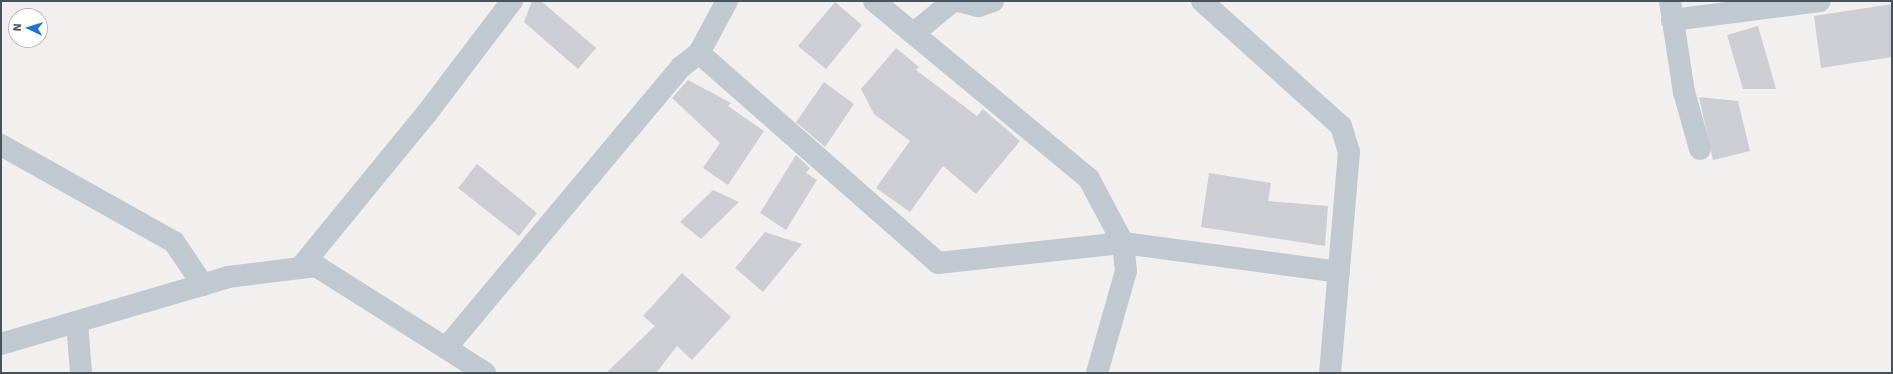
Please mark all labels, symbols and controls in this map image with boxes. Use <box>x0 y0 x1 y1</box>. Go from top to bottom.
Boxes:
north arrow <box>8 8 48 48</box>
text: N <box>10 23 24 32</box>

